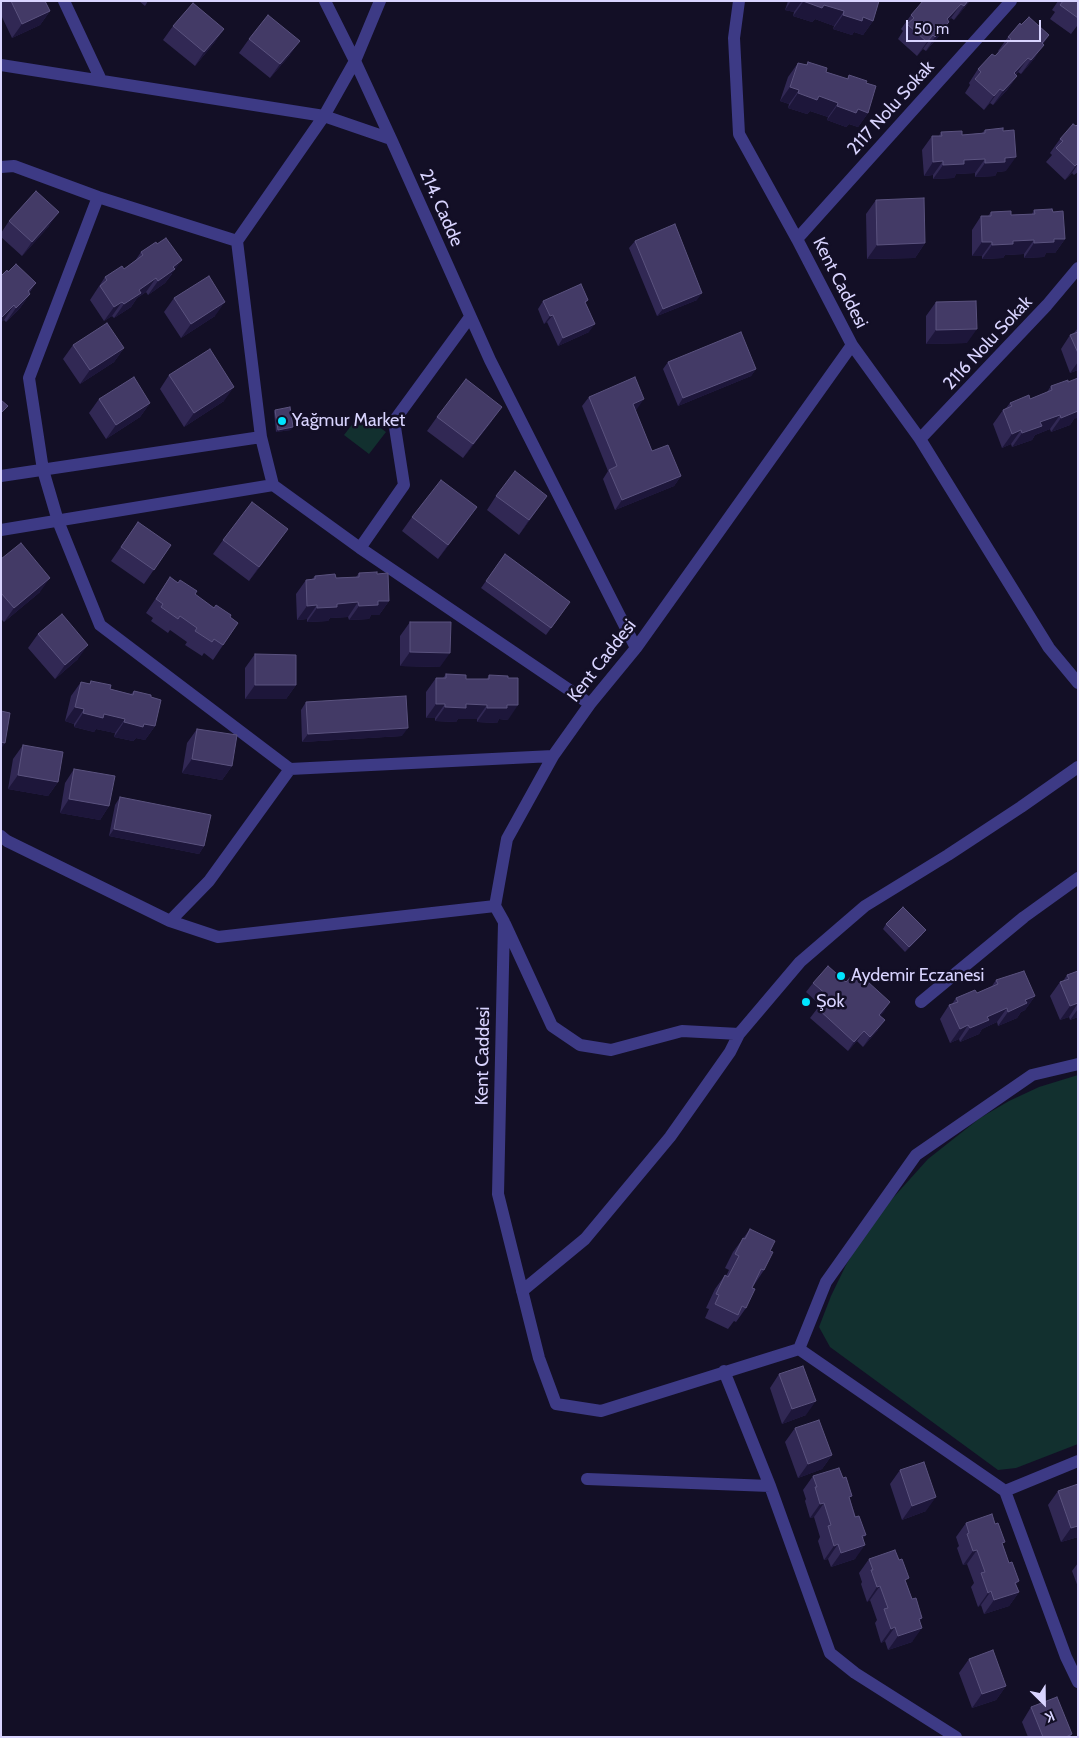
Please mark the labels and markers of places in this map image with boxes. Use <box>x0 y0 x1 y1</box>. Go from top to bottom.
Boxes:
place label: Yağmur Market <box>292 410 405 432</box>
marker: Yağmur Market <box>276 415 288 427</box>
place label: Aydemir Eczanesi <box>851 965 984 987</box>
marker: Aydemir Eczanesi <box>835 970 847 982</box>
place label: Şok <box>816 991 844 1013</box>
marker: Şok <box>800 996 812 1008</box>

